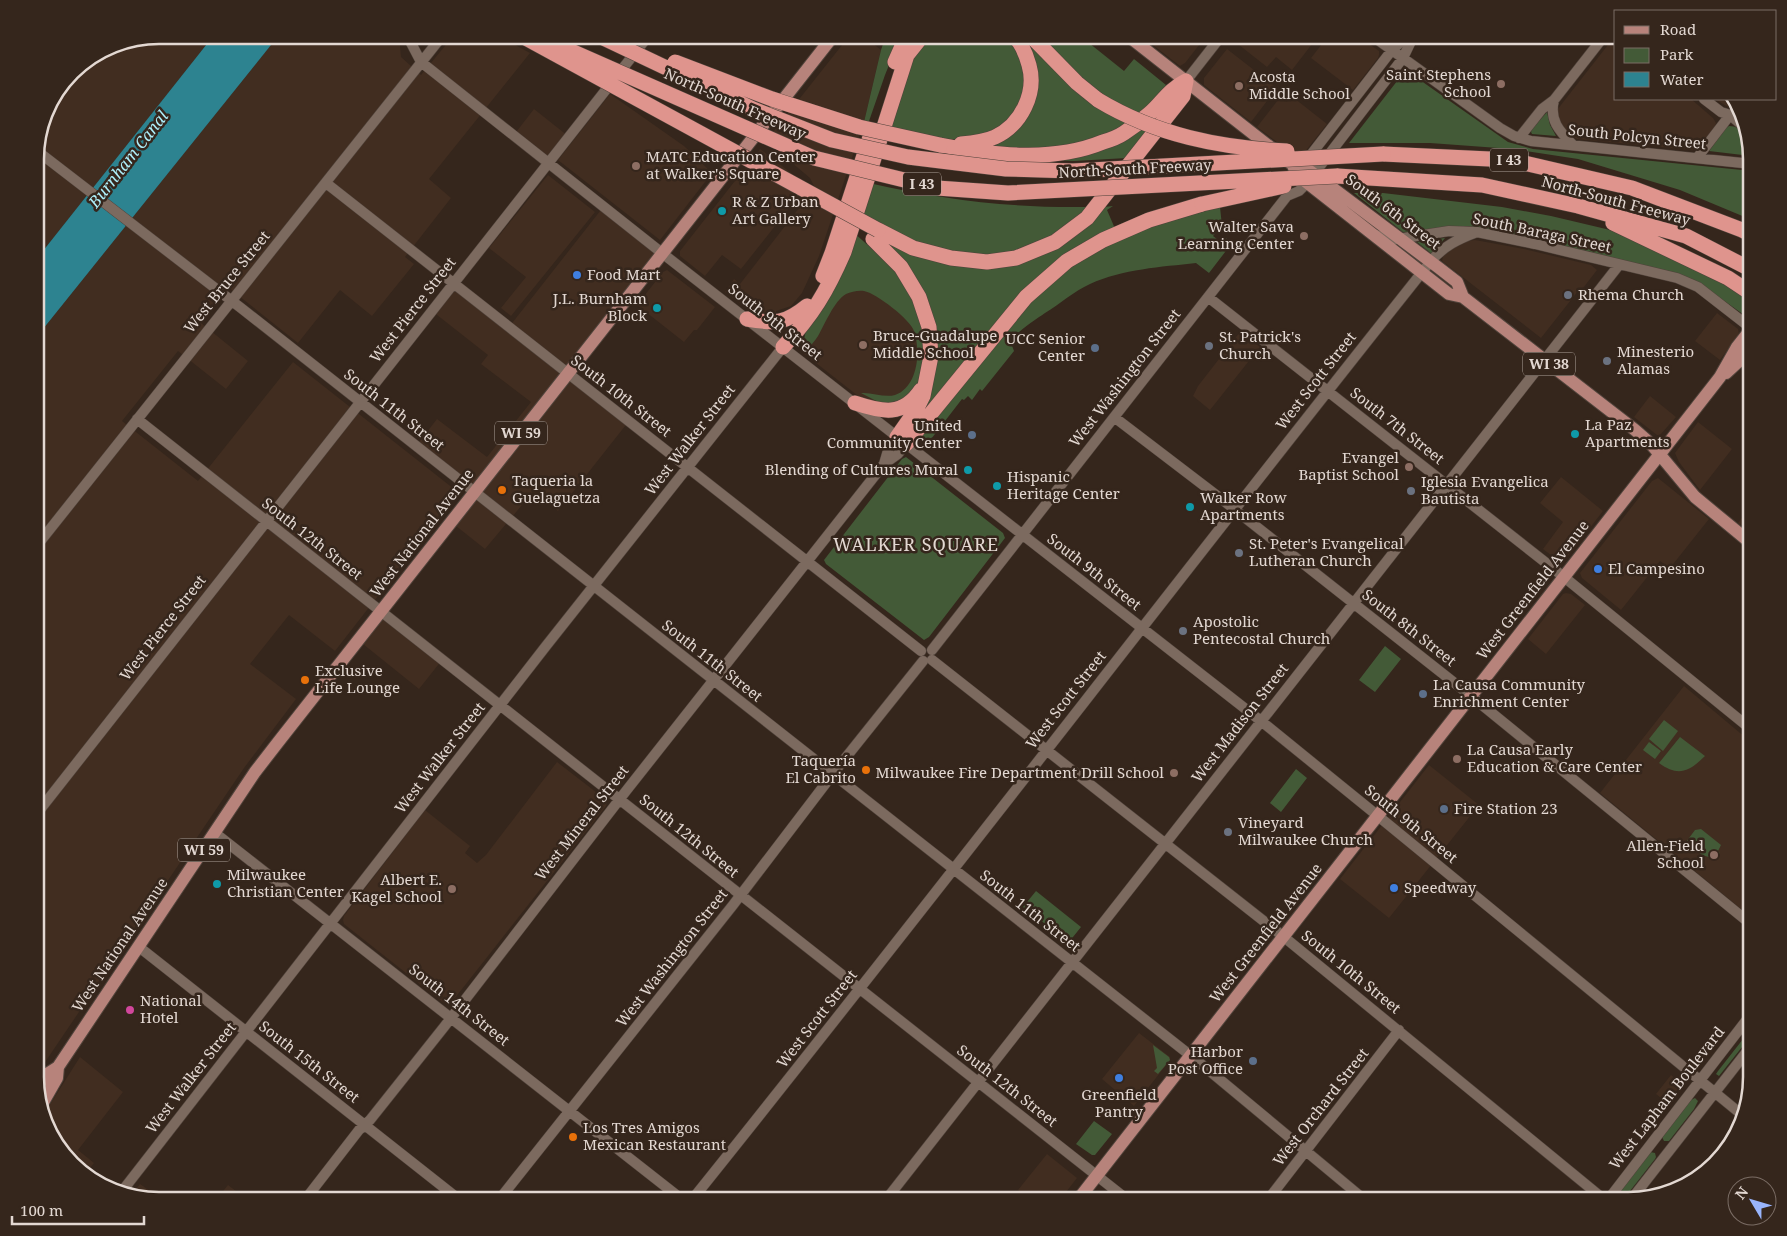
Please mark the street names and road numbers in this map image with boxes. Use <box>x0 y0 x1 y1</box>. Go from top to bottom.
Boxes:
street label: North-South Freeway <box>661 63 810 144</box>
street label: South Polcyn Street <box>1567 119 1707 153</box>
road number: I 43 <box>1490 148 1528 172</box>
street label: North-South Freeway <box>1058 154 1212 182</box>
street label: South 6th Street <box>1342 169 1445 253</box>
street label: North-South Freeway <box>1540 171 1693 230</box>
road number: I 43 <box>903 172 941 195</box>
street label: South Baraga Street <box>1471 208 1613 256</box>
street label: West Bruce Street <box>179 226 274 337</box>
street label: West Pierce Street <box>365 252 460 366</box>
street label: South 9th Street <box>725 278 827 364</box>
street label: West Washington Street <box>1064 304 1184 451</box>
street label: West Scott Street <box>1271 327 1360 434</box>
street label: South 10th Street <box>567 350 676 441</box>
road number: WI 38 <box>1523 352 1575 376</box>
street label: South 11th Street <box>340 364 449 455</box>
street label: West Walker Street <box>640 380 739 499</box>
street label: South 7th Street <box>1347 382 1449 468</box>
road number: WI 59 <box>495 422 547 444</box>
street label: West National Avenue <box>365 464 478 601</box>
street label: South 12th Street <box>258 493 367 584</box>
street label: West Greenfield Avenue <box>1472 516 1593 663</box>
street label: South 9th Street <box>1044 528 1146 614</box>
street label: West Pierce Street <box>115 570 210 684</box>
street label: South 8th Street <box>1359 584 1461 670</box>
street label: South 11th Street <box>658 615 767 706</box>
street label: West Scott Street <box>1021 646 1110 753</box>
street label: West Madison Street <box>1186 659 1292 786</box>
street label: West Walker Street <box>390 698 489 817</box>
street label: West Mineral Street <box>530 761 632 884</box>
street label: South 9th Street <box>1361 780 1462 867</box>
street label: South 12th Street <box>636 789 743 881</box>
road number: WI 59 <box>178 838 230 862</box>
street label: West Greenfield Avenue <box>1205 859 1326 1006</box>
street label: South 11th Street <box>976 865 1085 956</box>
street label: West National Avenue <box>67 873 172 1015</box>
street label: West Washington Street <box>611 884 731 1031</box>
street label: South 10th Street <box>1298 925 1405 1017</box>
street label: South 14th Street <box>405 959 514 1050</box>
street label: West Scott Street <box>772 965 861 1072</box>
street label: South 15th Street <box>255 1016 364 1107</box>
street label: West Walker Street <box>141 1018 240 1137</box>
street label: West Lapham Boulevard <box>1604 1022 1728 1173</box>
street label: South 12th Street <box>953 1040 1062 1131</box>
street label: West Orchard Street <box>1268 1043 1373 1169</box>

